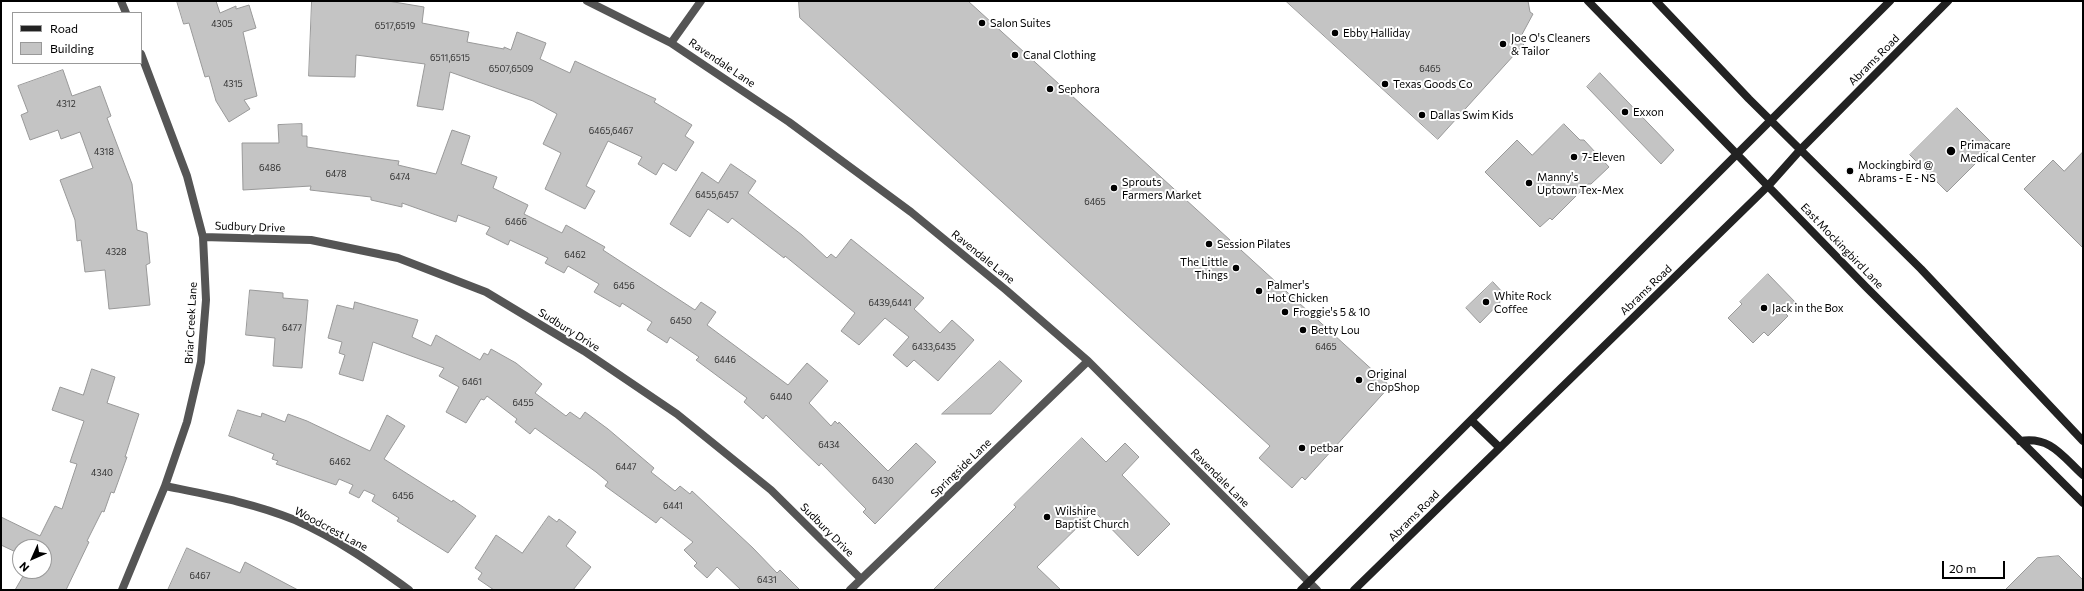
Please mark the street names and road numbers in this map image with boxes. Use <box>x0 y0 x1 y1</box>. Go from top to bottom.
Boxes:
street label: Abrams Road <box>1846 32 1902 88</box>
street label: Ravendale Lane <box>686 36 758 90</box>
street label: East Mockingbird Lane <box>1798 201 1886 291</box>
street label: Sudbury Drive <box>215 219 285 235</box>
street label: Ravendale Lane <box>949 227 1017 287</box>
street label: Abrams Road <box>1617 262 1675 318</box>
street label: Briar Creek Lane <box>182 282 200 364</box>
street label: Sudbury Drive <box>536 306 602 354</box>
street label: Springside Lane <box>928 436 994 500</box>
street label: Ravendale Lane <box>1188 446 1252 510</box>
street label: Abrams Road <box>1386 488 1442 544</box>
street label: Sudbury Drive <box>797 500 857 560</box>
street label: Woodcrest Lane <box>292 504 370 554</box>

